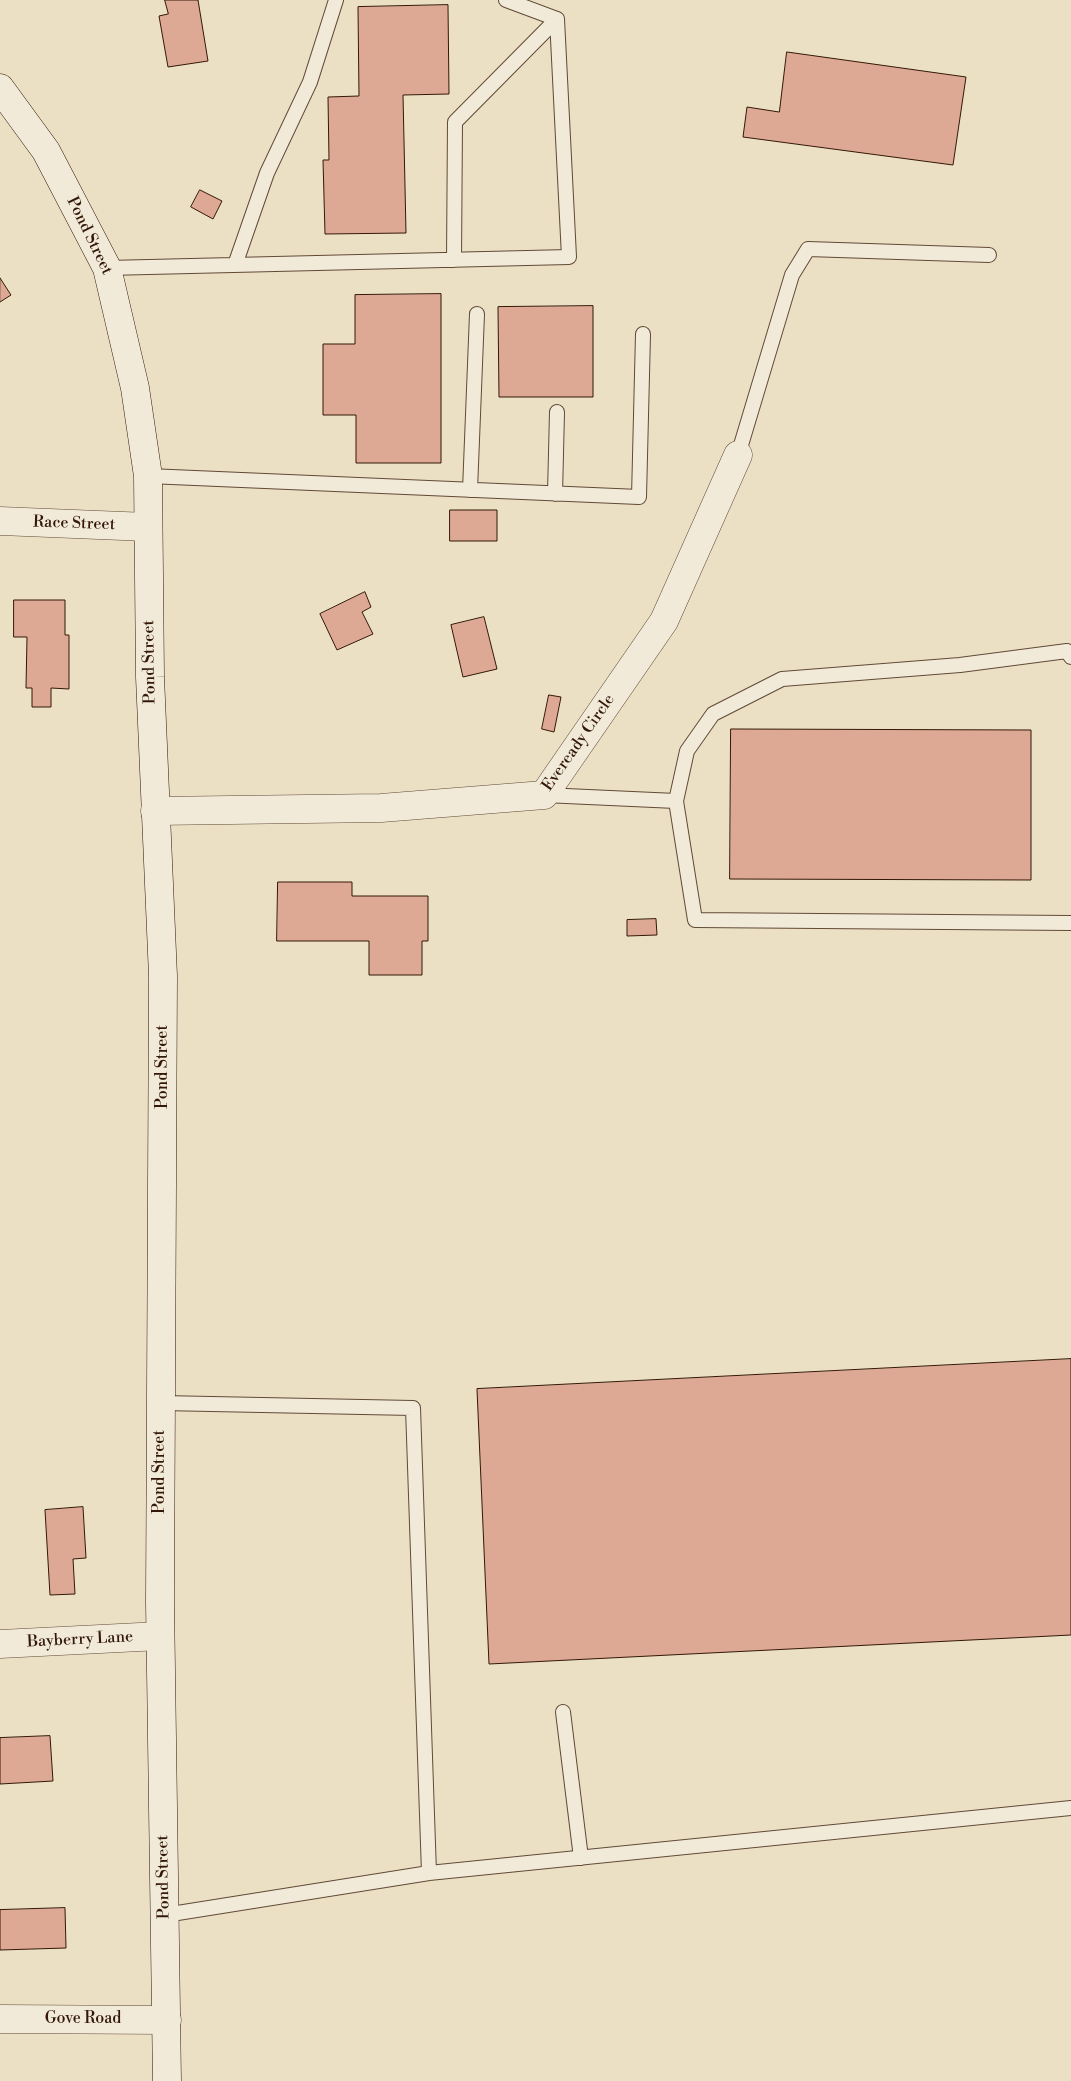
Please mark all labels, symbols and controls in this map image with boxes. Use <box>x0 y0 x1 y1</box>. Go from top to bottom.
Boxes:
street label: Pond Street <box>62 194 116 278</box>
street label: Race Street <box>32 513 116 535</box>
street label: Pond Street <box>140 620 160 704</box>
street label: Eveready Circle <box>539 691 619 795</box>
street label: Pond Street <box>153 1025 173 1109</box>
street label: Pond Street <box>150 1430 170 1514</box>
street label: Bayberry Lane <box>26 1628 134 1652</box>
street label: Pond Street <box>154 1835 174 1919</box>
street label: Gove Road <box>45 2009 121 2029</box>

